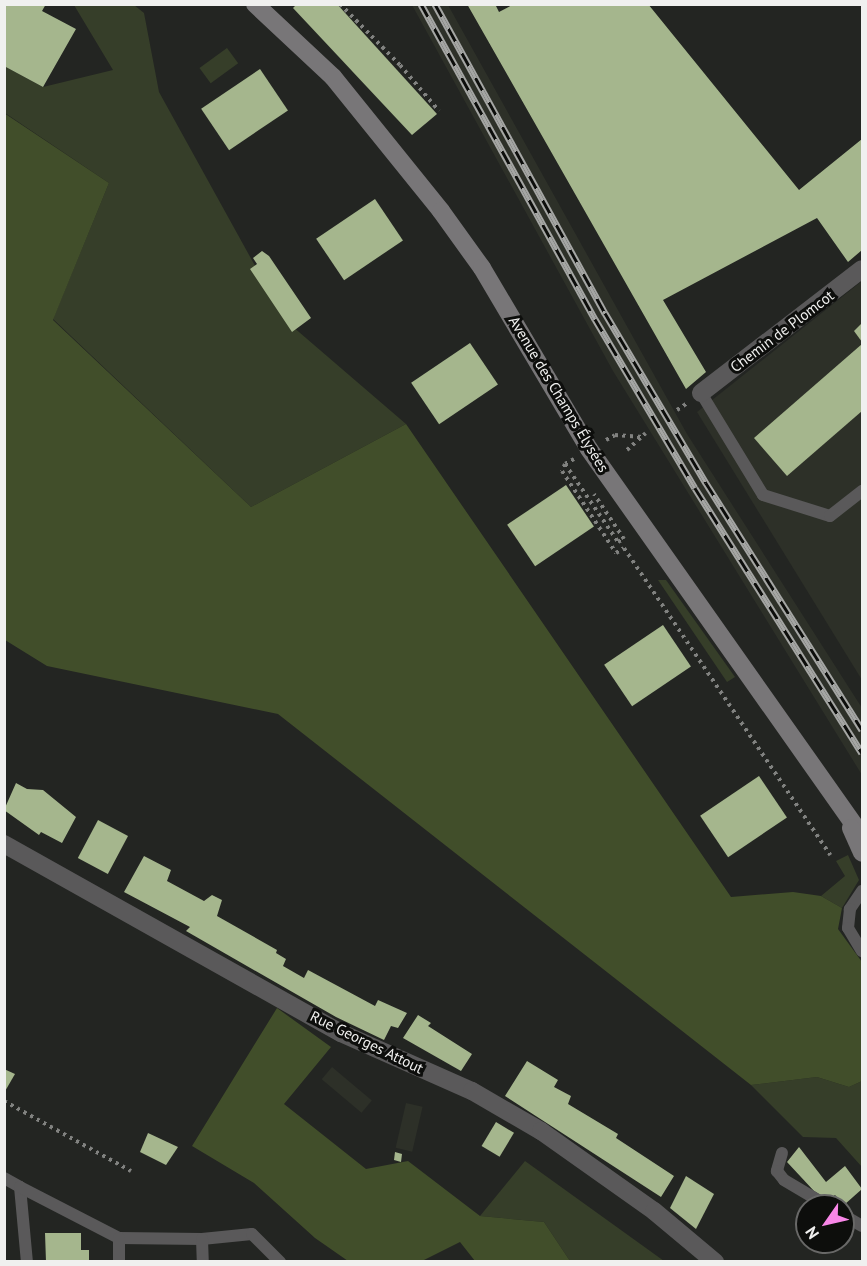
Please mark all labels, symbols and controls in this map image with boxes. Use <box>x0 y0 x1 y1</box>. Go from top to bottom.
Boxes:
street label: Chemin de Plomcot <box>727 286 837 376</box>
street label: Avenue des Champs Élysées <box>505 313 613 475</box>
street label: Rue Georges Attout <box>307 1007 427 1077</box>
north arrow <box>795 1194 855 1254</box>
text: N <box>801 1223 823 1243</box>

